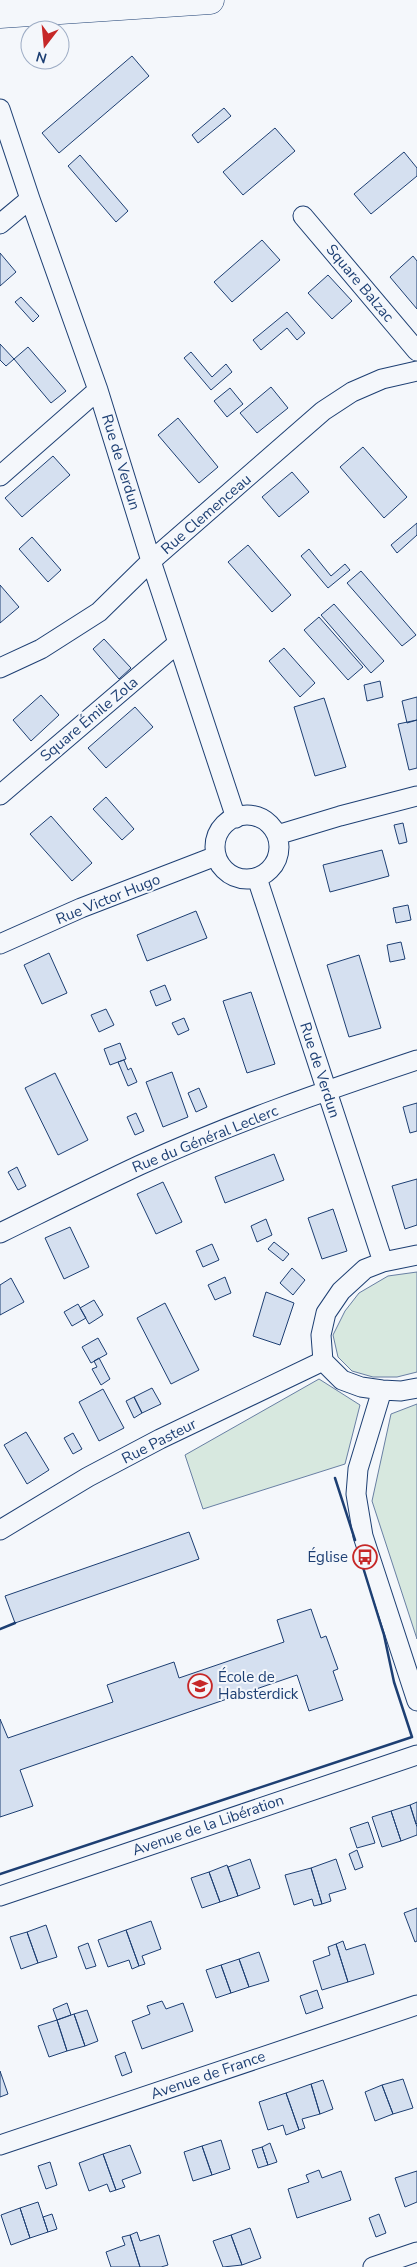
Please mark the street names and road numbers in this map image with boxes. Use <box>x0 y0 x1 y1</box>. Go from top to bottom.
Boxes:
street label: Square Balzac <box>322 240 398 326</box>
street label: Rue de Verdun <box>97 412 145 512</box>
street label: Rue Clemenceau <box>157 469 255 559</box>
street label: Square Émile Zola <box>36 672 142 766</box>
street label: Rue Victor Hugo <box>53 869 163 929</box>
street label: Rue de Verdun <box>295 1020 345 1120</box>
street label: Rue du Général Leclerc <box>129 1101 281 1177</box>
street label: Rue Pasteur <box>118 1413 200 1468</box>
street label: Avenue de la Libération <box>130 1790 286 1860</box>
street label: Avenue de France <box>148 2046 268 2104</box>

